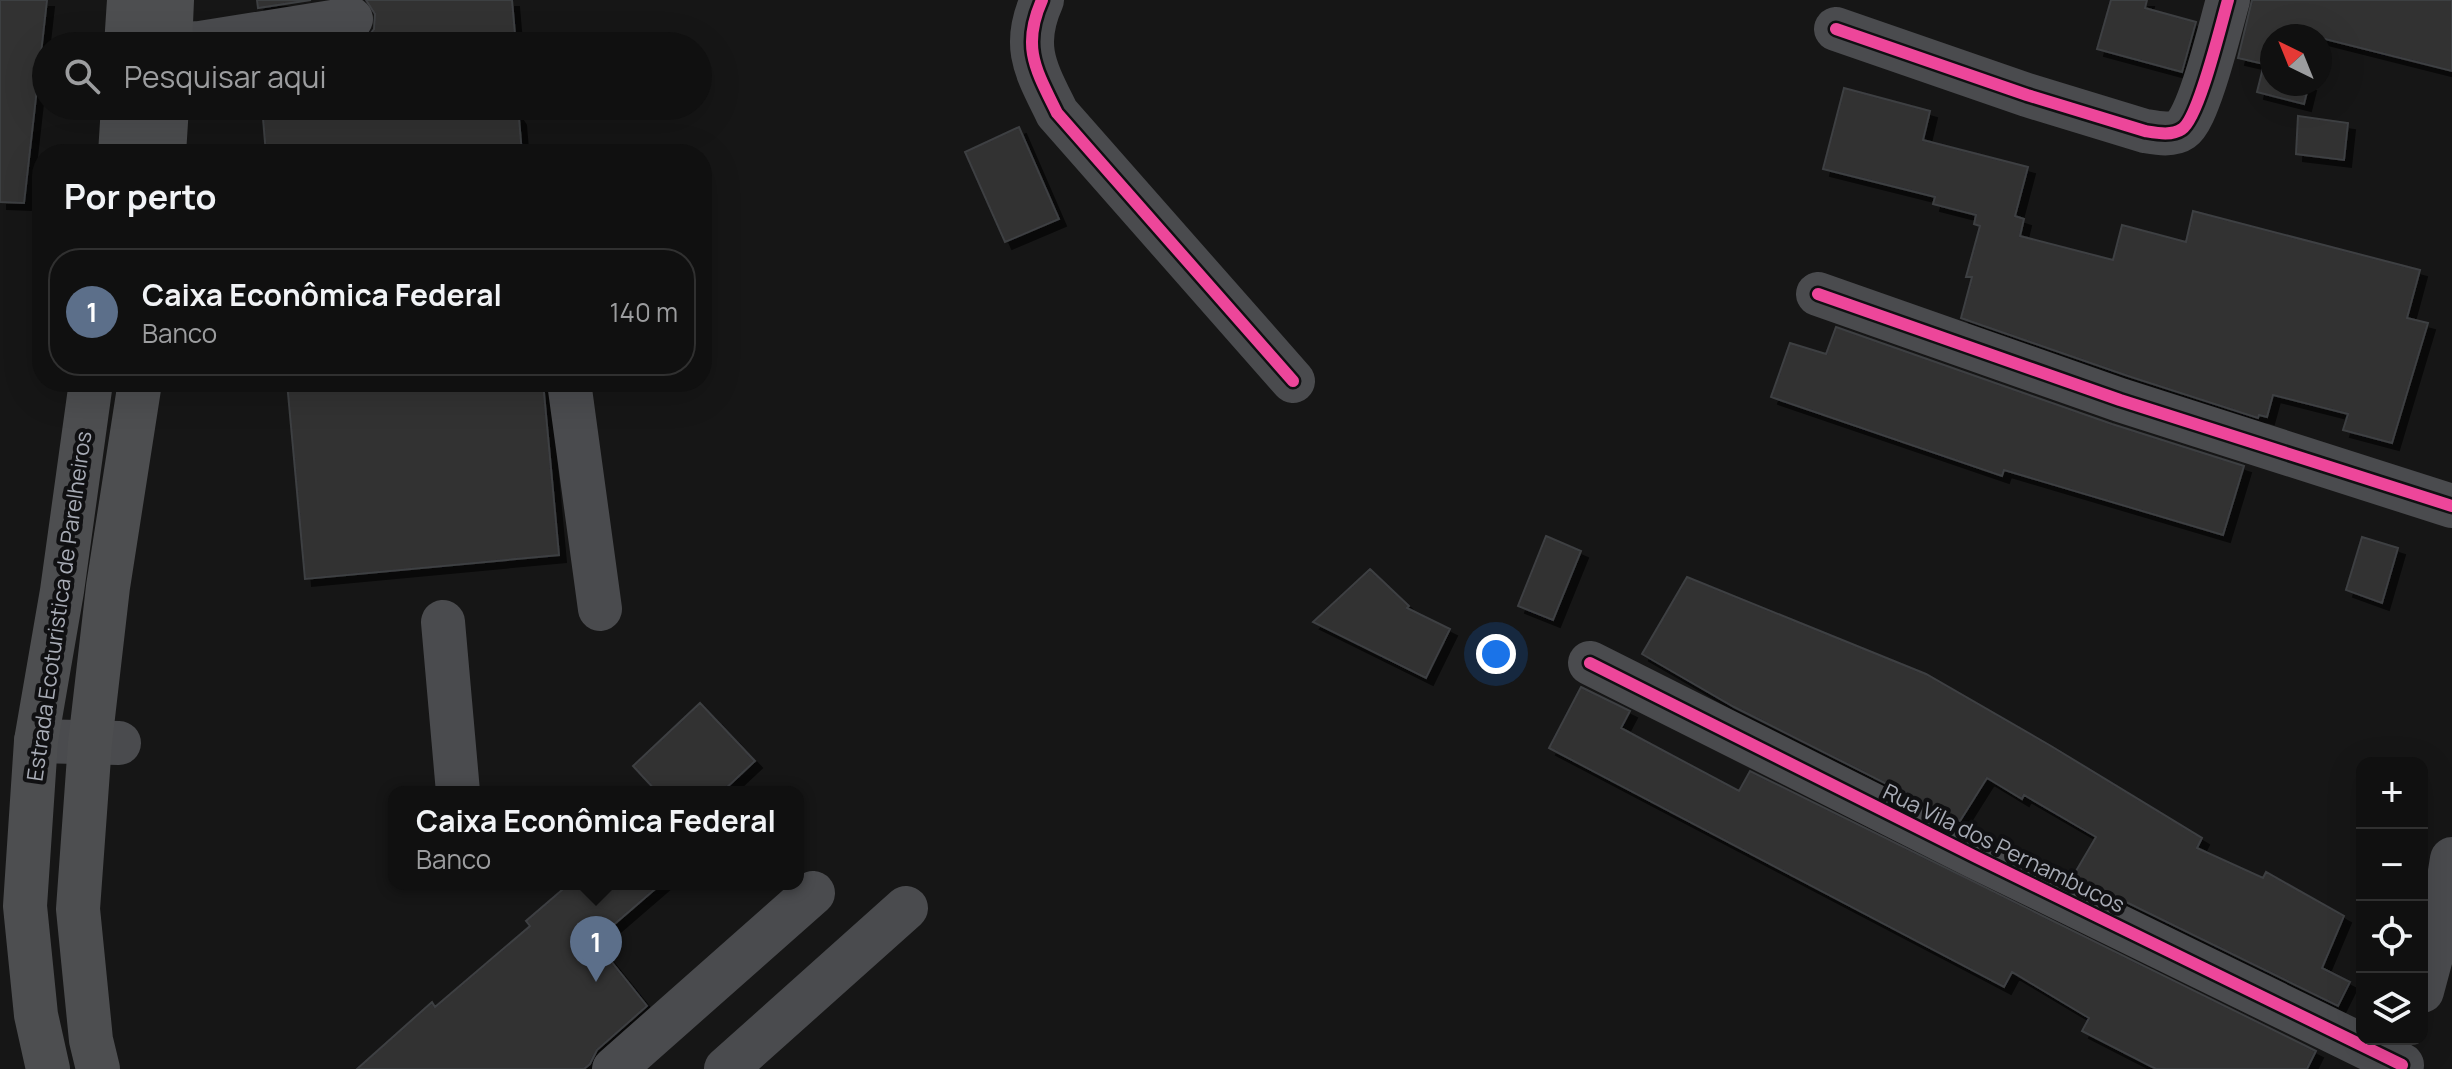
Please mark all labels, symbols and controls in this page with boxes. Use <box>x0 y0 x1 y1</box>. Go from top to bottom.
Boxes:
north arrow <box>2260 24 2332 96</box>
search box <box>32 32 712 120</box>
icon: search <box>60 54 104 98</box>
text: Pesquisar aqui <box>124 56 326 97</box>
text: Por perto <box>64 173 217 219</box>
text: Caixa Econômica Federal <box>142 274 502 315</box>
text: 1 <box>86 294 98 330</box>
text: 140 m <box>609 294 678 330</box>
text: Banco <box>142 315 217 351</box>
street label: Estrada Ecoturistica de Parelheiros <box>20 429 98 783</box>
your location <box>1476 634 1516 674</box>
map controls <box>2356 757 2428 1045</box>
button: + <box>2356 757 2428 829</box>
street label: Rua Vila dos Pernambucos <box>1878 776 2130 920</box>
popup <box>388 786 804 890</box>
text: Caixa Econômica Federal <box>416 800 776 841</box>
button: − <box>2356 829 2428 901</box>
text: Banco <box>416 841 491 877</box>
button: locate <box>2356 901 2428 973</box>
pin: 1 <box>570 916 622 982</box>
button: layers <box>2356 973 2428 1045</box>

